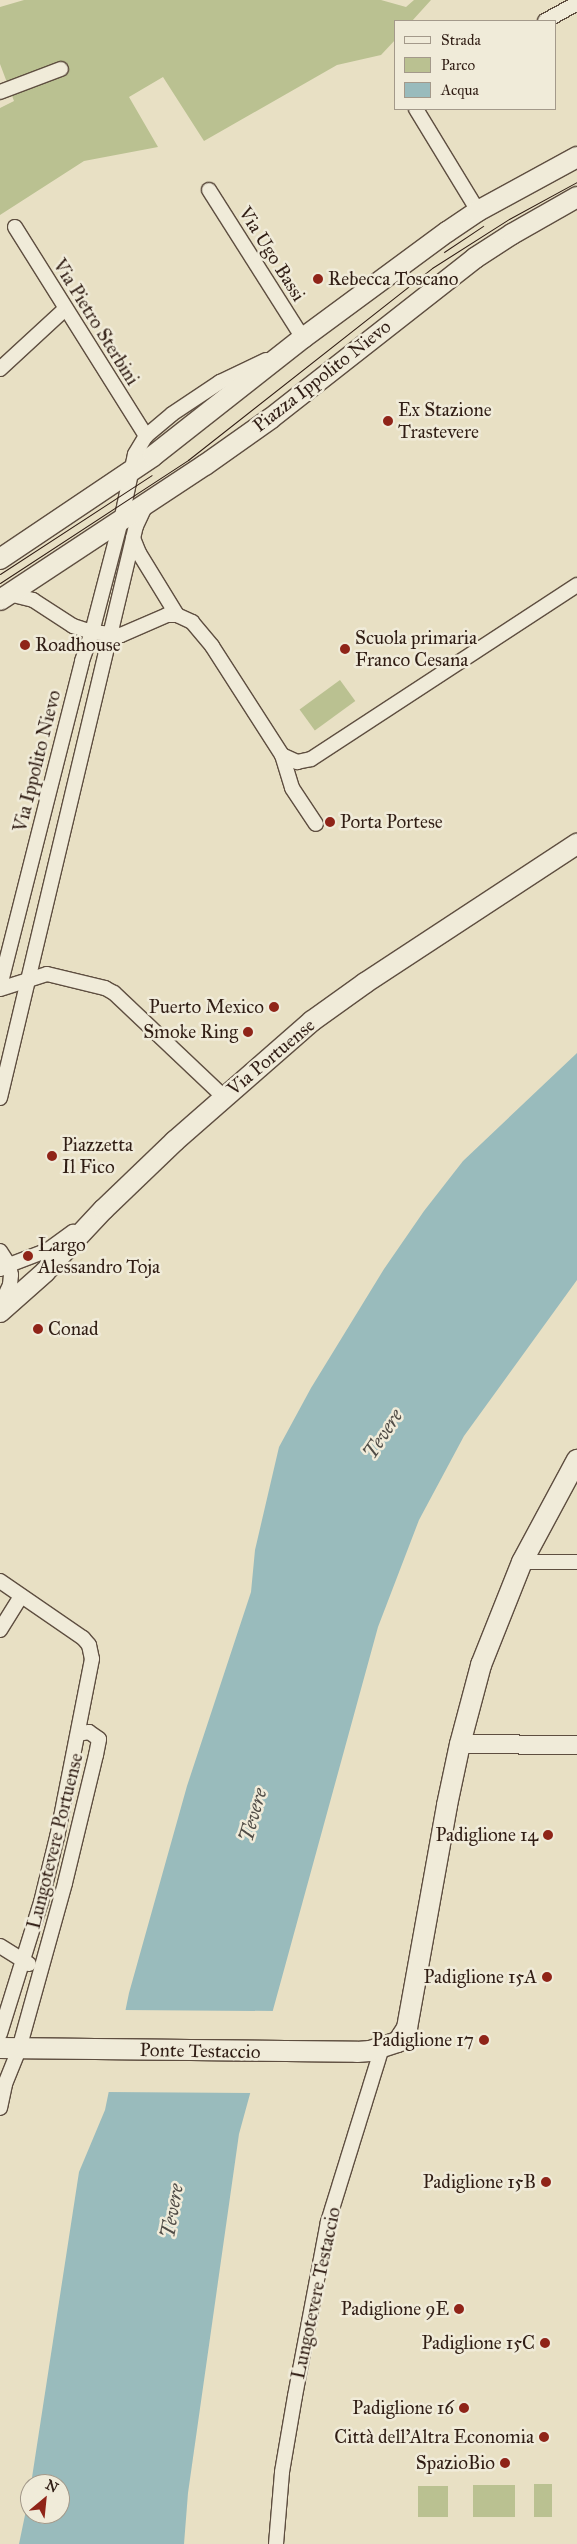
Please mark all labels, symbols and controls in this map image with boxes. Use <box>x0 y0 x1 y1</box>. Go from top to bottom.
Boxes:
legend <box>394 20 557 110</box>
text: Strada <box>441 31 481 49</box>
text: Parco <box>441 56 475 74</box>
text: Acqua <box>441 81 479 99</box>
street label: Via Ugo Bassi <box>234 202 310 306</box>
street label: Via Pietro Sterbini <box>48 255 144 389</box>
place label: Rebecca Toscano <box>328 268 459 290</box>
marker: Rebecca Toscano <box>312 273 324 285</box>
street label: Piazza Ippolito Nievo <box>248 315 396 437</box>
place label: Ex Stazione Trastevere <box>398 399 492 443</box>
marker: Ex Stazione Trastevere <box>382 415 394 427</box>
place label: Scuola primaria Franco Cesana <box>355 627 477 671</box>
place label: Roadhouse <box>35 634 121 656</box>
marker: Roadhouse <box>19 639 31 651</box>
marker: Scuola primaria Franco Cesana <box>339 643 351 655</box>
street label: Via Ippolito Nievo <box>8 688 66 834</box>
place label: Porta Portese <box>340 811 443 833</box>
marker: Porta Portese <box>324 816 336 828</box>
place label: Puerto Mexico <box>149 996 264 1018</box>
marker: Puerto Mexico <box>268 1001 280 1013</box>
street label: Via Portuense <box>222 1014 320 1100</box>
place label: Smoke Ring <box>143 1021 238 1043</box>
marker: Smoke Ring <box>242 1026 254 1038</box>
place label: Piazzetta Il Fico <box>62 1134 133 1178</box>
marker: Piazzetta Il Fico <box>46 1150 58 1162</box>
place label: Largo Alessandro Toja <box>38 1234 160 1278</box>
marker: Largo Alessandro Toja <box>22 1250 34 1262</box>
place label: Conad <box>48 1318 99 1340</box>
marker: Conad <box>32 1323 44 1335</box>
water label: Tevere <box>358 1405 408 1463</box>
street label: Lungotevere Portuense <box>22 1751 88 1931</box>
water label: Tevere <box>234 1785 272 1845</box>
place label: Padiglione 14 <box>435 1824 538 1846</box>
marker: Padiglione 14 <box>542 1829 554 1841</box>
place label: Padiglione 15A <box>424 1966 537 1988</box>
marker: Padiglione 15A <box>541 1971 553 1983</box>
place label: Padiglione 17 <box>372 2029 474 2051</box>
marker: Padiglione 17 <box>478 2034 490 2046</box>
street label: Ponte Testaccio <box>139 2039 261 2063</box>
place label: Padiglione 15B <box>423 2171 536 2193</box>
marker: Padiglione 15B <box>540 2176 552 2188</box>
water label: Tevere <box>155 2182 189 2240</box>
street label: Lungotevere Testaccio <box>287 2205 345 2381</box>
place label: Padiglione 9E <box>341 2298 449 2320</box>
marker: Padiglione 9E <box>453 2303 465 2315</box>
place label: Padiglione 15C <box>421 2332 535 2354</box>
marker: Padiglione 15C <box>539 2337 551 2349</box>
place label: Padiglione 16 <box>352 2397 454 2419</box>
marker: Padiglione 16 <box>458 2402 470 2414</box>
place label: Città dell'Altra Economia <box>334 2426 534 2448</box>
marker: Città dell'Altra Economia <box>538 2431 550 2443</box>
place label: SpazioBio <box>416 2452 495 2474</box>
marker: SpazioBio <box>499 2457 511 2469</box>
north arrow <box>20 2474 70 2524</box>
text: N <box>43 2476 61 2496</box>

